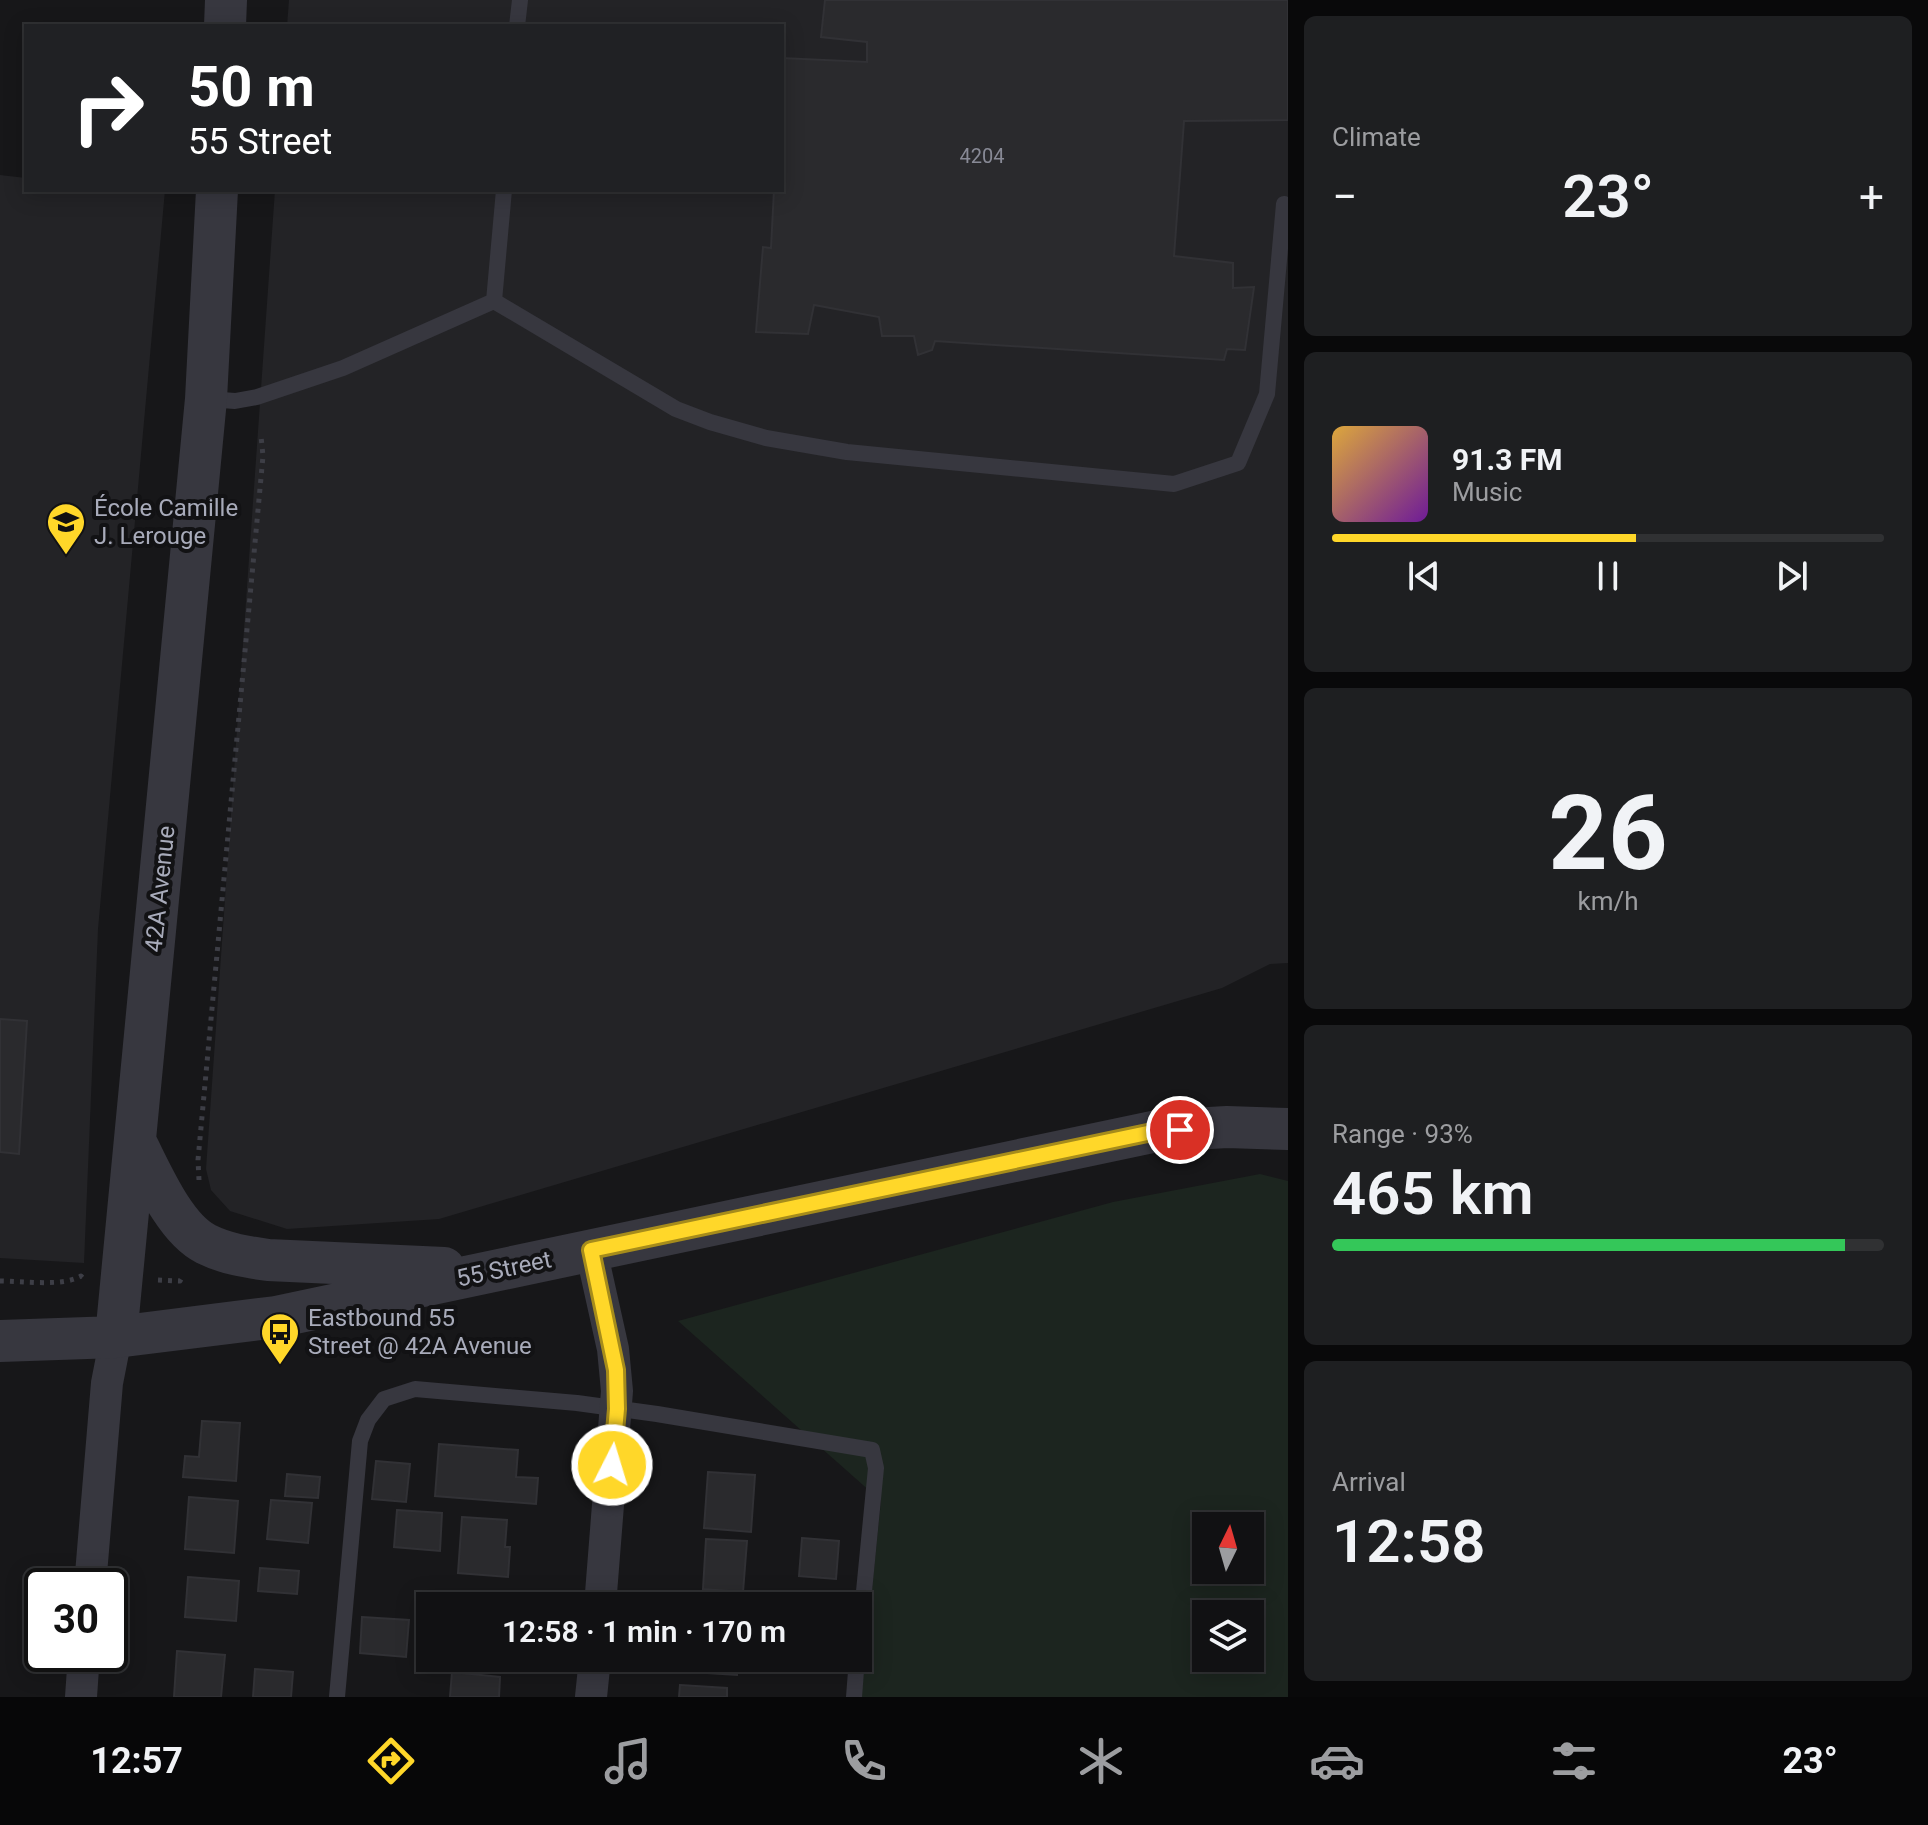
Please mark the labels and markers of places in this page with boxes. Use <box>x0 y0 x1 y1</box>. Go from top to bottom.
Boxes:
place label: École Camille J. Lerouge <box>94 494 238 550</box>
school or university icon: École Camille J. Lerouge <box>45 501 87 556</box>
pin <box>1146 1096 1214 1164</box>
place label: Eastbound 55 Street @ 42A Avenue <box>308 1304 532 1360</box>
bus stop icon: Eastbound 55 Street @ 42A Avenue <box>259 1311 301 1366</box>

